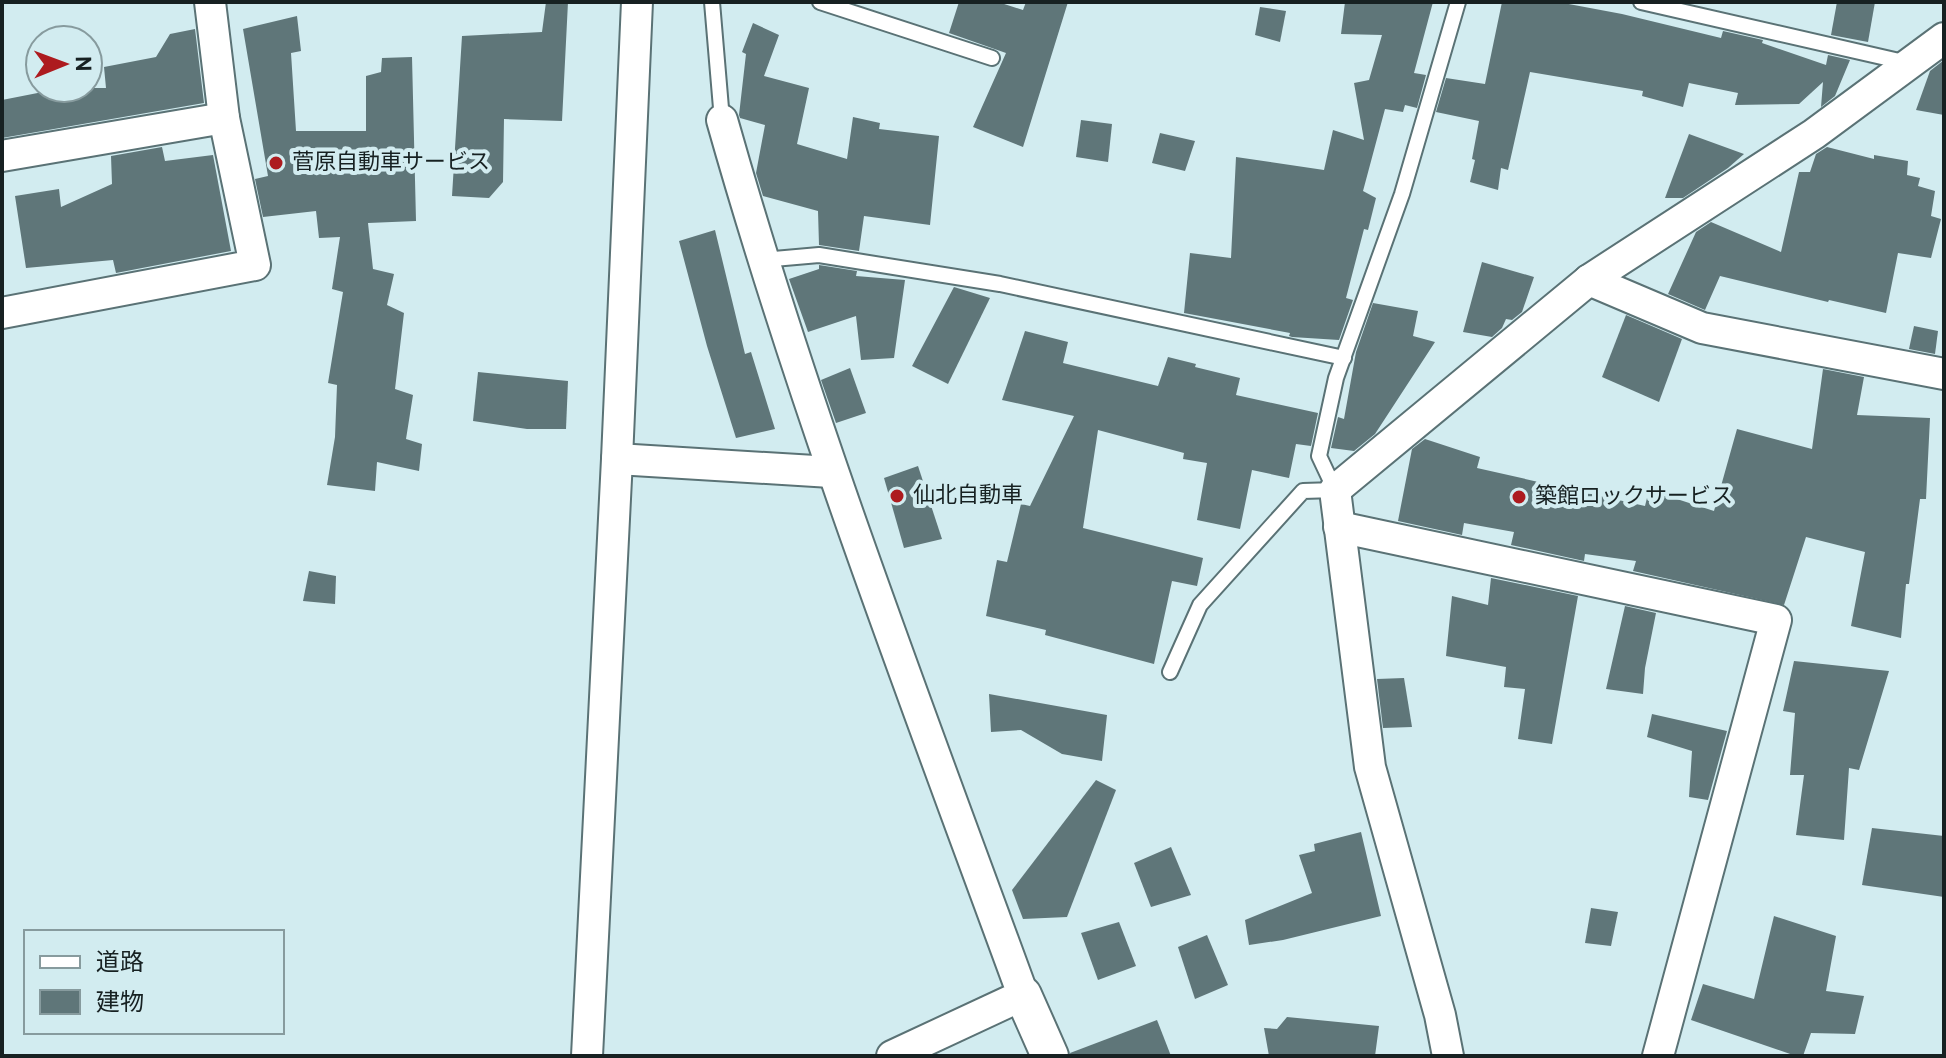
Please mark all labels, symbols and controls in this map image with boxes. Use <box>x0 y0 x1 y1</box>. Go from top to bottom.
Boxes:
north arrow <box>24 24 104 104</box>
text: N <box>68 56 95 72</box>
place label: 菅原自動車サービス <box>292 150 490 177</box>
marker: 菅原自動車サービス <box>267 154 285 172</box>
place label: 仙北自動車 <box>913 483 1023 510</box>
place label: 築館ロックサービス <box>1535 484 1733 511</box>
marker: 仙北自動車 <box>888 487 906 505</box>
marker: 築館ロックサービス <box>1510 488 1528 506</box>
legend <box>24 930 284 1034</box>
text: 道路 <box>96 949 144 979</box>
text: 建物 <box>96 989 144 1019</box>

